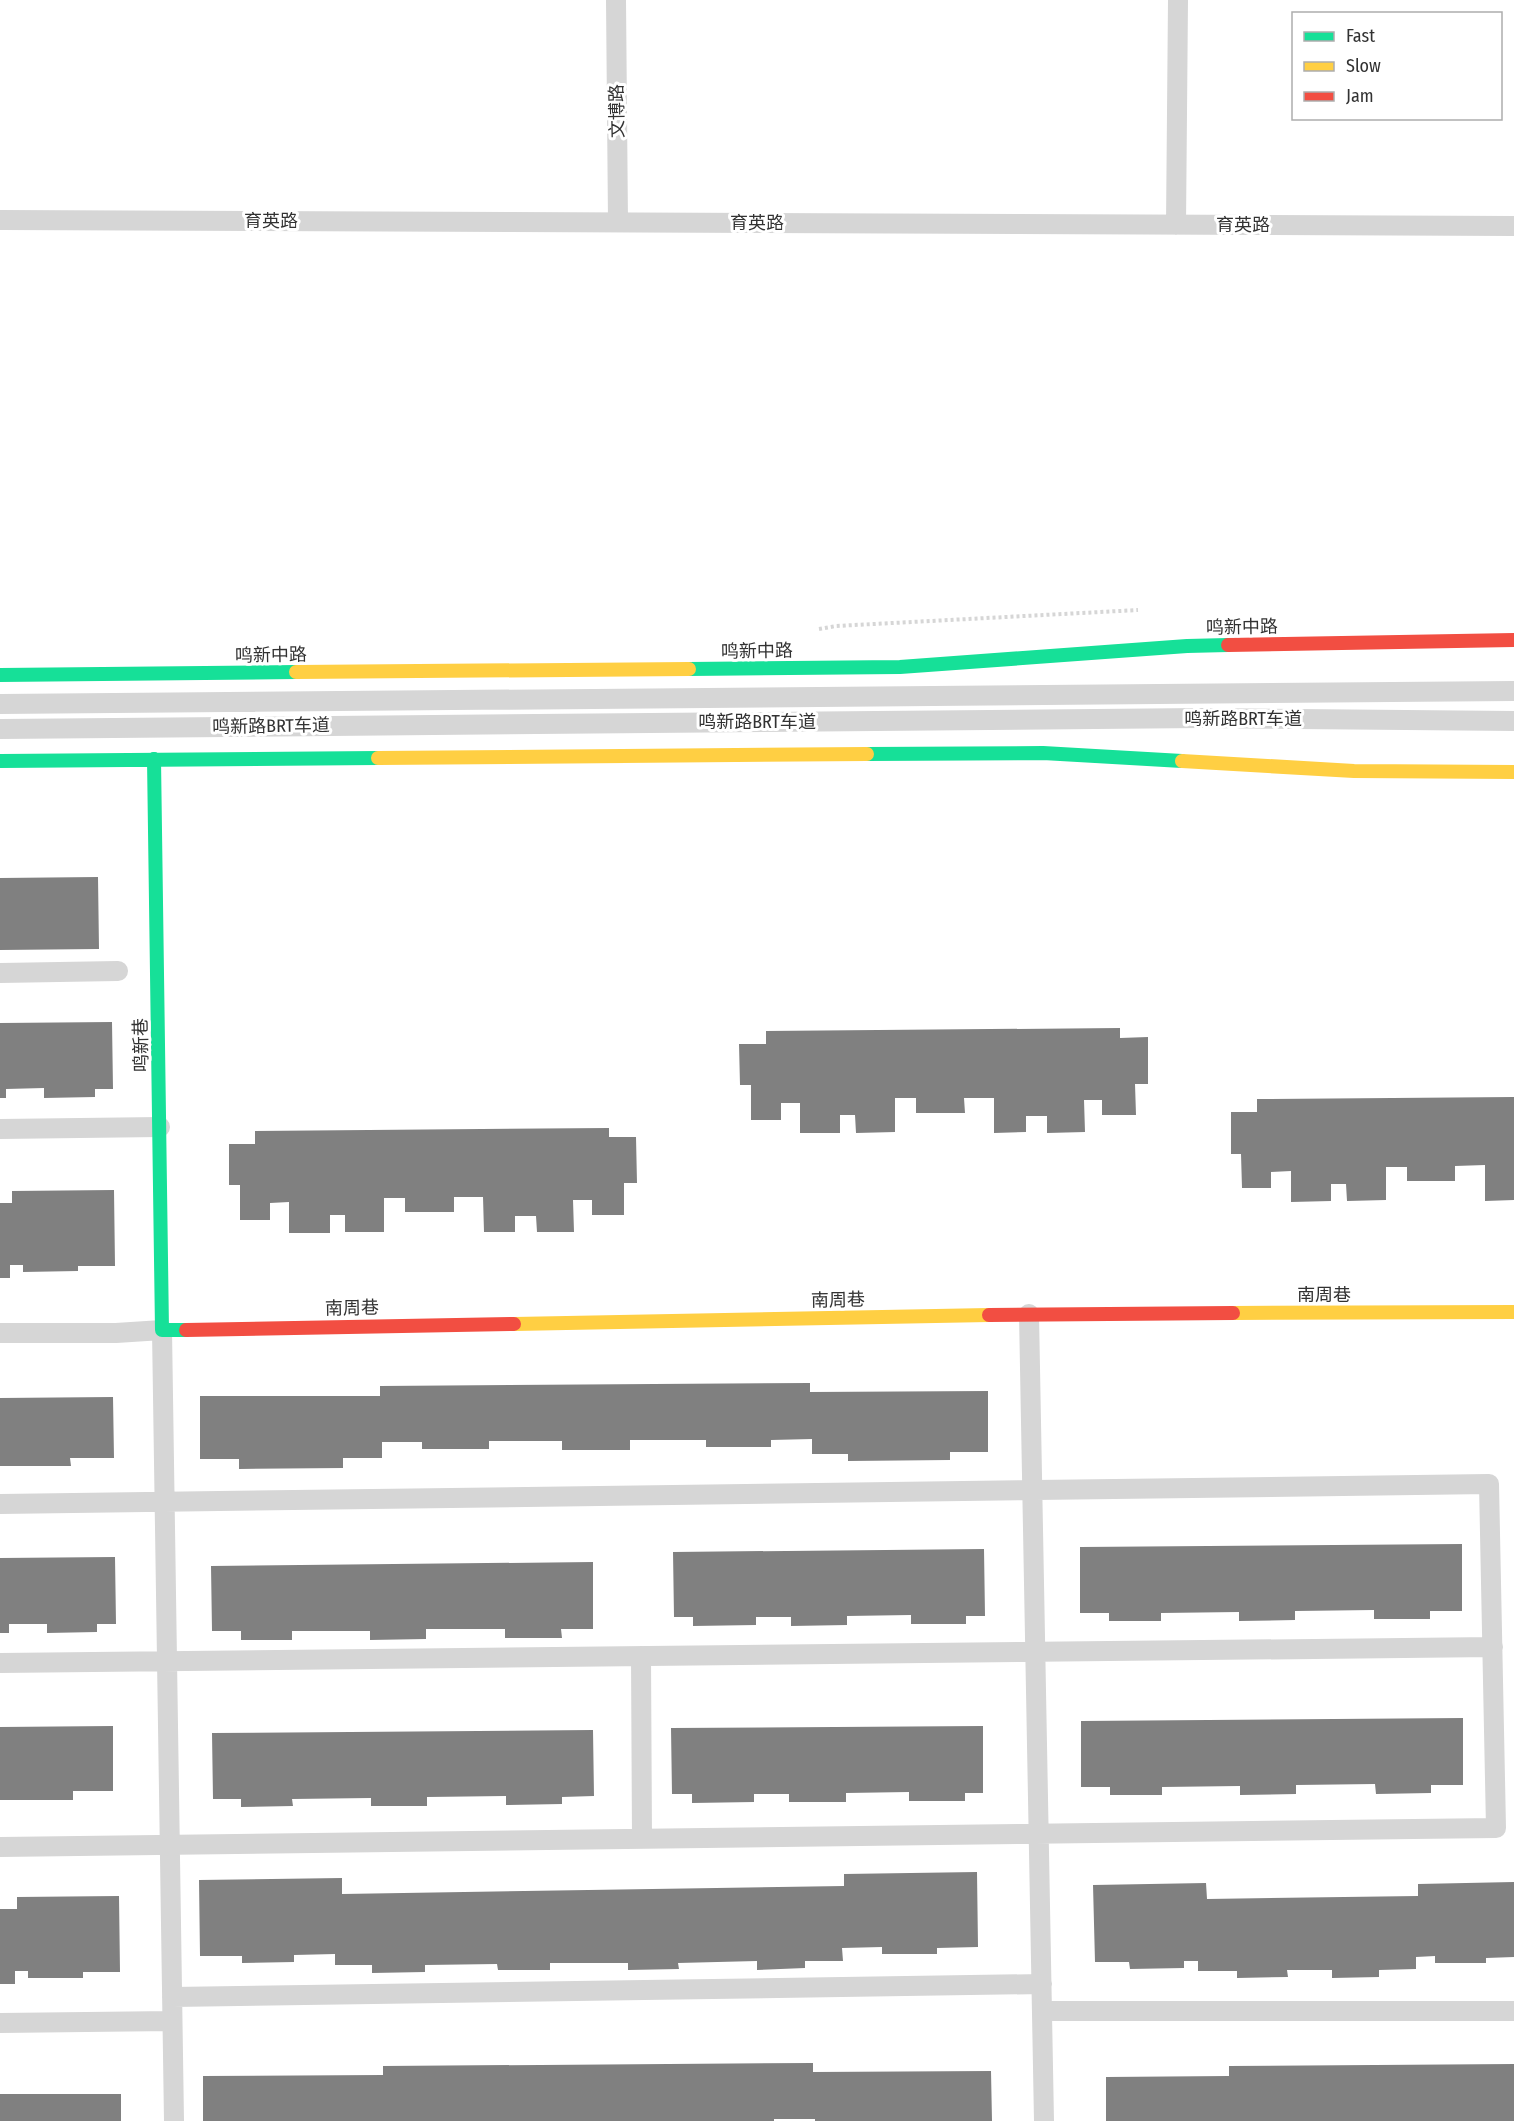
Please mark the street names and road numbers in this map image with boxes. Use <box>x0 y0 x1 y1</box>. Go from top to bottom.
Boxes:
street label: 文博路 <box>606 84 628 138</box>
street label: 育英路 <box>244 210 298 232</box>
street label: 育英路 <box>730 212 784 234</box>
street label: 育英路 <box>1216 214 1270 236</box>
street label: 鸣新中路 <box>1206 615 1278 639</box>
street label: 鸣新中路 <box>721 639 793 663</box>
street label: 鸣新中路 <box>235 643 307 667</box>
street label: 鸣新路BRT车道 <box>1184 708 1302 730</box>
street label: 鸣新路BRT车道 <box>698 711 816 733</box>
street label: 鸣新路BRT车道 <box>212 714 330 738</box>
street label: 鸣新巷 <box>130 1018 152 1072</box>
street label: 南周巷 <box>1297 1284 1351 1306</box>
street label: 南周巷 <box>811 1289 865 1311</box>
street label: 南周巷 <box>325 1297 379 1319</box>

